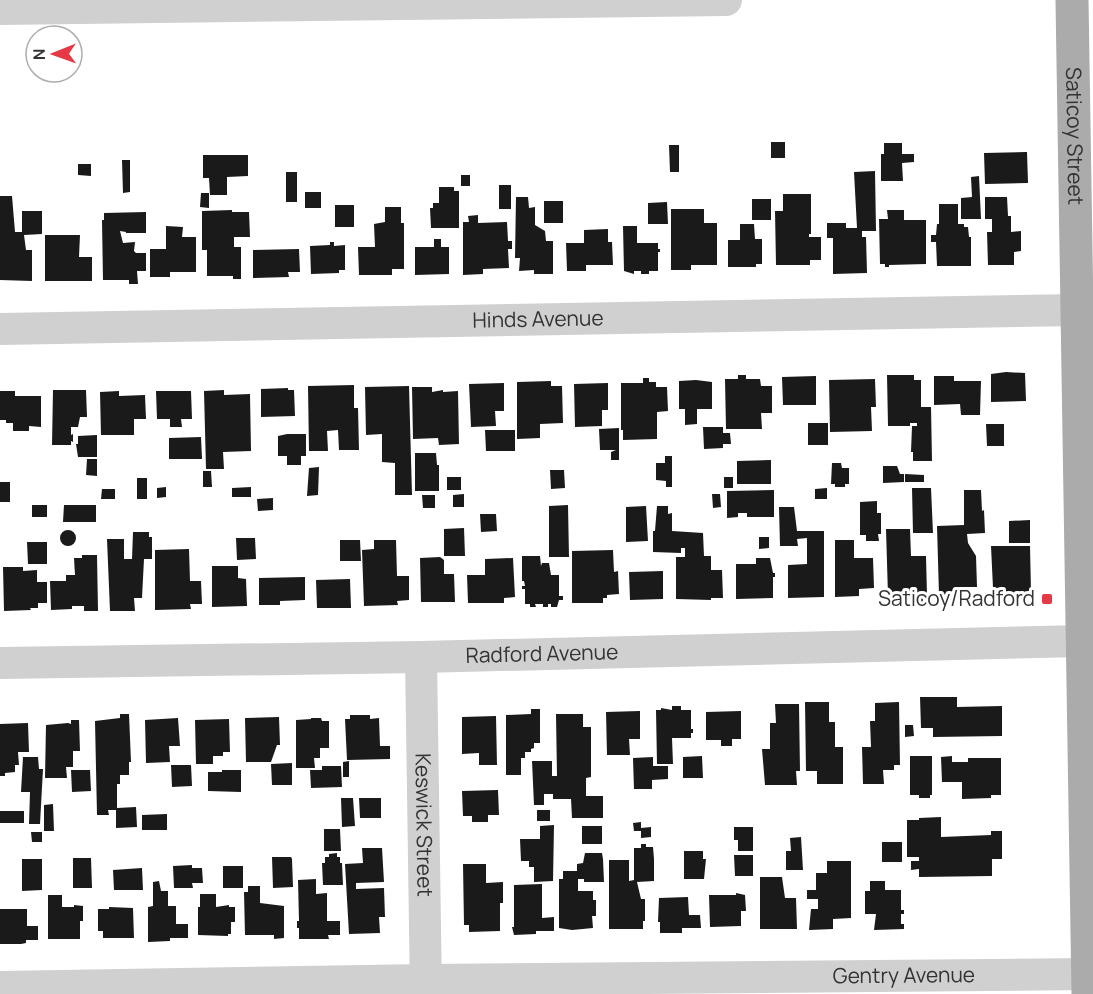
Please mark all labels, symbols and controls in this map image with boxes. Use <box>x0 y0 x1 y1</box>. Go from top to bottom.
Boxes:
north arrow <box>24 24 84 84</box>
text: N <box>28 48 50 60</box>
street label: Saticoy Street <box>1060 67 1090 205</box>
street label: Hinds Avenue <box>472 303 604 334</box>
place label: Saticoy/Radford <box>878 584 1035 612</box>
marker: Saticoy/Radford <box>1040 592 1054 606</box>
street label: Radford Avenue <box>465 637 619 669</box>
street label: Keswick Street <box>409 753 440 897</box>
street label: Gentry Avenue <box>833 960 975 989</box>

